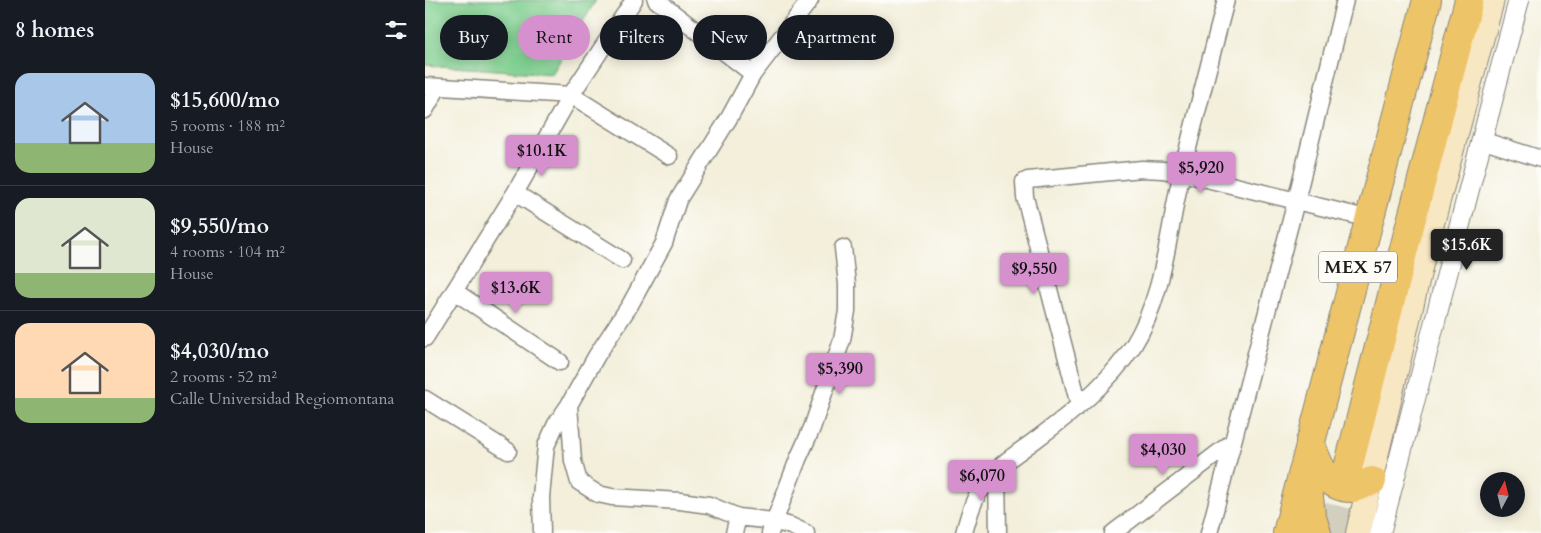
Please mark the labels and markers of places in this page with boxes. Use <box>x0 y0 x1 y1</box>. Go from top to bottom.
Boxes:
pin: $10.1K <box>501 134 583 177</box>
pin: $5,920 <box>1160 152 1242 194</box>
pin: $15.6K <box>1426 228 1508 271</box>
pin: $9,550 <box>993 252 1075 295</box>
pin: $13.6K <box>475 272 557 314</box>
pin: $5,390 <box>799 352 881 395</box>
pin: $4,030 <box>1122 434 1204 476</box>
pin: $6,070 <box>941 460 1023 502</box>

